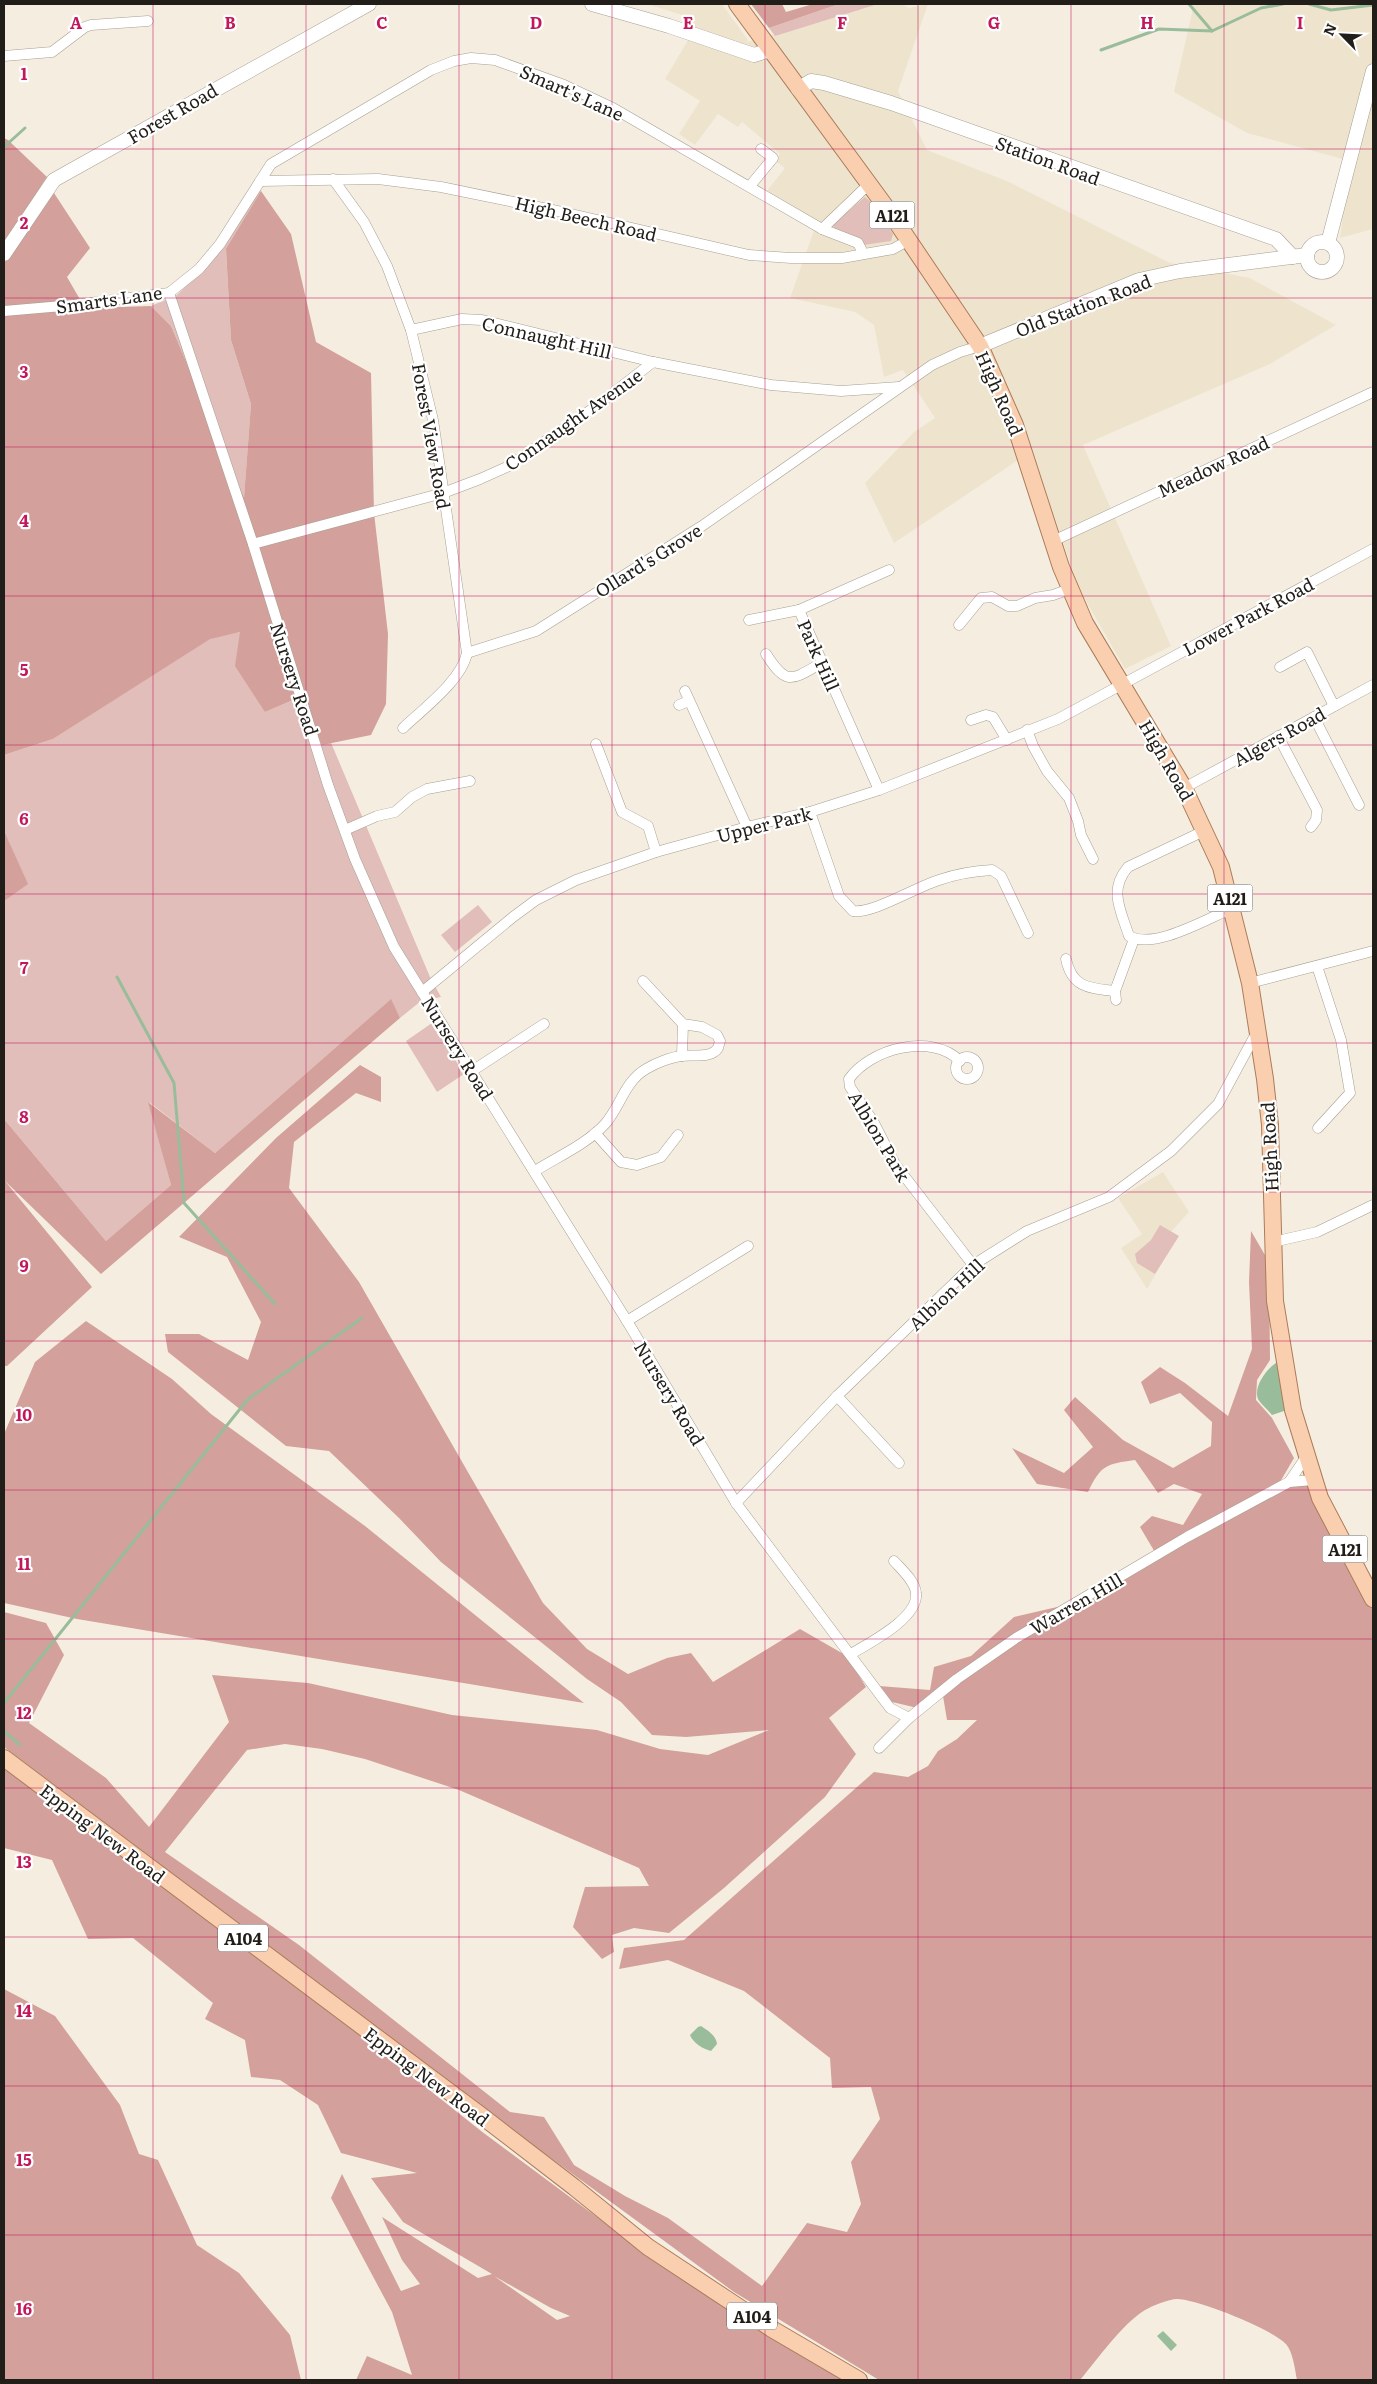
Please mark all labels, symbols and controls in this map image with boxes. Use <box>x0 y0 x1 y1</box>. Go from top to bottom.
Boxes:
text: A <box>70 10 82 34</box>
text: B <box>224 10 236 34</box>
text: C <box>376 10 388 34</box>
text: D <box>530 10 542 34</box>
text: E <box>683 10 694 34</box>
text: F <box>837 10 847 34</box>
text: G <box>988 10 1000 34</box>
text: H <box>1140 10 1154 34</box>
text: I <box>1297 10 1303 34</box>
north arrow <box>1317 10 1367 60</box>
text: N <box>1318 20 1341 39</box>
street label: Smart's Lane <box>516 57 628 127</box>
text: 1 <box>21 61 28 85</box>
street label: Forest Road <box>122 76 222 150</box>
street label: Station Road <box>992 129 1104 191</box>
street label: High Beech Road <box>512 189 660 247</box>
road number: A121 <box>870 202 914 228</box>
text: 2 <box>20 210 29 234</box>
street label: Old Station Road <box>1011 267 1155 343</box>
street label: Smarts Lane <box>54 278 164 320</box>
street label: Connaught Hill <box>479 309 615 365</box>
street label: High Road <box>969 346 1031 440</box>
text: 3 <box>20 359 29 383</box>
street label: Forest View Road <box>406 361 458 511</box>
street label: Connaught Avenue <box>499 361 647 477</box>
street label: Meadow Road <box>1153 428 1273 504</box>
text: 4 <box>19 508 29 532</box>
street label: Ollard's Grove <box>589 516 707 604</box>
street label: Lower Park Road <box>1178 570 1318 662</box>
street label: Park Hill <box>791 615 847 695</box>
street label: Nursery Road <box>264 619 326 739</box>
text: 5 <box>20 657 29 681</box>
street label: Algers Road <box>1228 699 1330 773</box>
street label: High Road <box>1133 714 1201 806</box>
street label: Upper Park <box>714 799 815 849</box>
text: 6 <box>19 806 29 830</box>
road number: A121 <box>1208 884 1252 911</box>
text: 7 <box>20 955 29 979</box>
street label: Nursery Road <box>415 991 501 1105</box>
street label: Albion Park <box>842 1086 918 1187</box>
street label: High Road <box>1253 1101 1285 1193</box>
text: 8 <box>19 1104 29 1128</box>
street label: Albion Hill <box>902 1252 990 1336</box>
text: 9 <box>19 1253 29 1277</box>
street label: Nursery Road <box>628 1336 712 1450</box>
text: 10 <box>16 1402 32 1426</box>
road number: A121 <box>1322 1536 1368 1562</box>
text: 11 <box>17 1551 31 1575</box>
street label: Warren Hill <box>1024 1565 1128 1641</box>
text: 12 <box>16 1700 32 1724</box>
street label: Epping New Road <box>35 1777 171 1889</box>
text: 13 <box>16 1849 32 1873</box>
road number: A104 <box>218 1925 268 1952</box>
text: 14 <box>16 1998 32 2022</box>
street label: Epping New Road <box>359 2020 495 2132</box>
text: 15 <box>16 2147 32 2171</box>
text: 16 <box>16 2296 32 2320</box>
road number: A104 <box>727 2302 777 2330</box>

